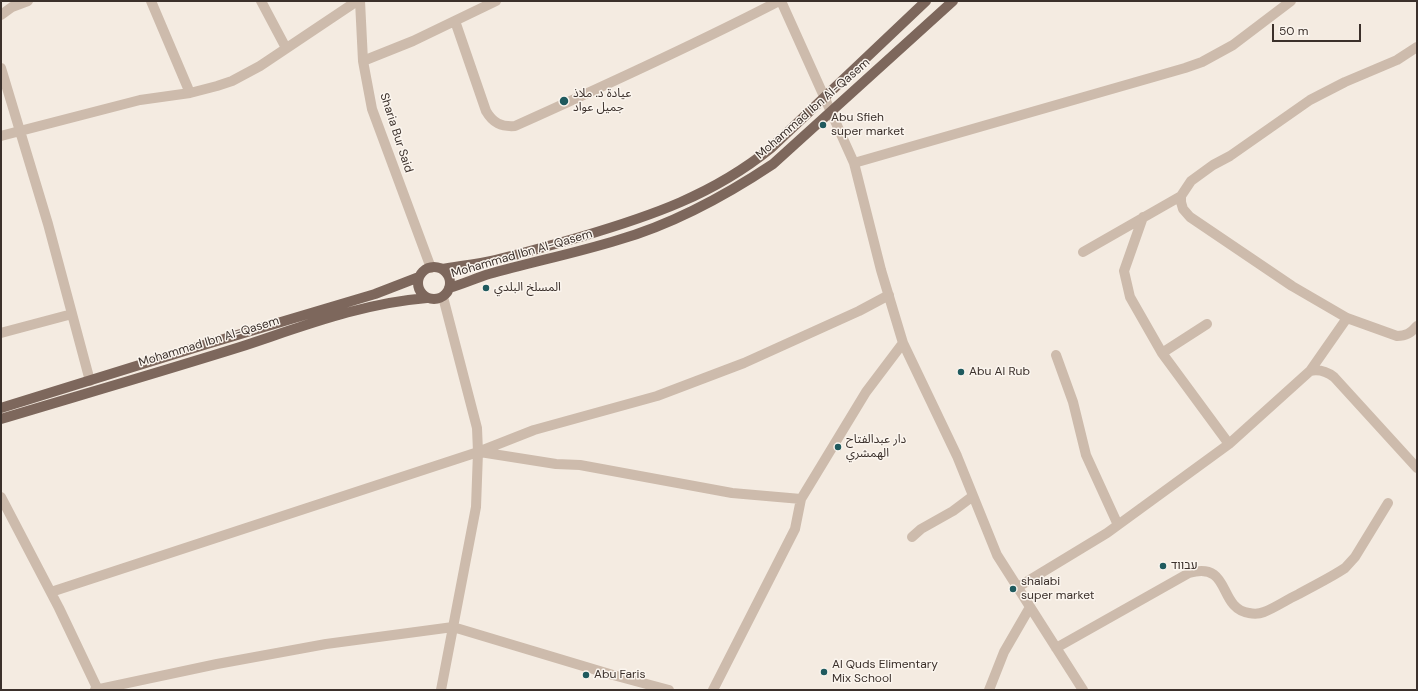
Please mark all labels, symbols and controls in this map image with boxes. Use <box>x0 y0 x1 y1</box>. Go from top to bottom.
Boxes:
scale bar <box>1274 16 1363 42</box>
text: 50 m <box>1279 23 1308 39</box>
street label: Mohammad Ibn Al-Qasem <box>753 56 873 162</box>
place label: عيادة د. ملاذ جميل عواد <box>573 87 631 115</box>
street label: Sharia Bur Said <box>376 91 416 175</box>
marker: عيادة د. ملاذ جميل عواد <box>558 95 570 107</box>
place label: Abu Sfieh super market <box>831 111 904 139</box>
marker: Abu Sfieh super market <box>818 120 828 130</box>
street label: Mohammad Ibn Al-Qasem <box>450 227 594 281</box>
place label: المسلخ البلدي <box>494 281 561 295</box>
marker: المسلخ البلدي <box>481 283 491 293</box>
street label: Mohammad Ibn Al-Qasem <box>137 314 281 370</box>
place label: Abu Al Rub <box>969 365 1030 379</box>
marker: Abu Al Rub <box>956 367 966 377</box>
place label: دار عبدالفتاح الهمشري <box>846 433 906 461</box>
marker: دار عبدالفتاح الهمشري <box>833 442 843 452</box>
place label: עבווד <box>1171 559 1198 573</box>
marker: עבווד <box>1158 561 1168 571</box>
place label: shalabi super market <box>1021 575 1094 603</box>
marker: shalabi super market <box>1008 584 1018 594</box>
place label: Al Quds Elimentary Mix School <box>832 658 938 686</box>
marker: Al Quds Elimentary Mix School <box>819 667 829 677</box>
place label: Abu Faris <box>594 668 645 682</box>
marker: Abu Faris <box>581 670 591 680</box>

